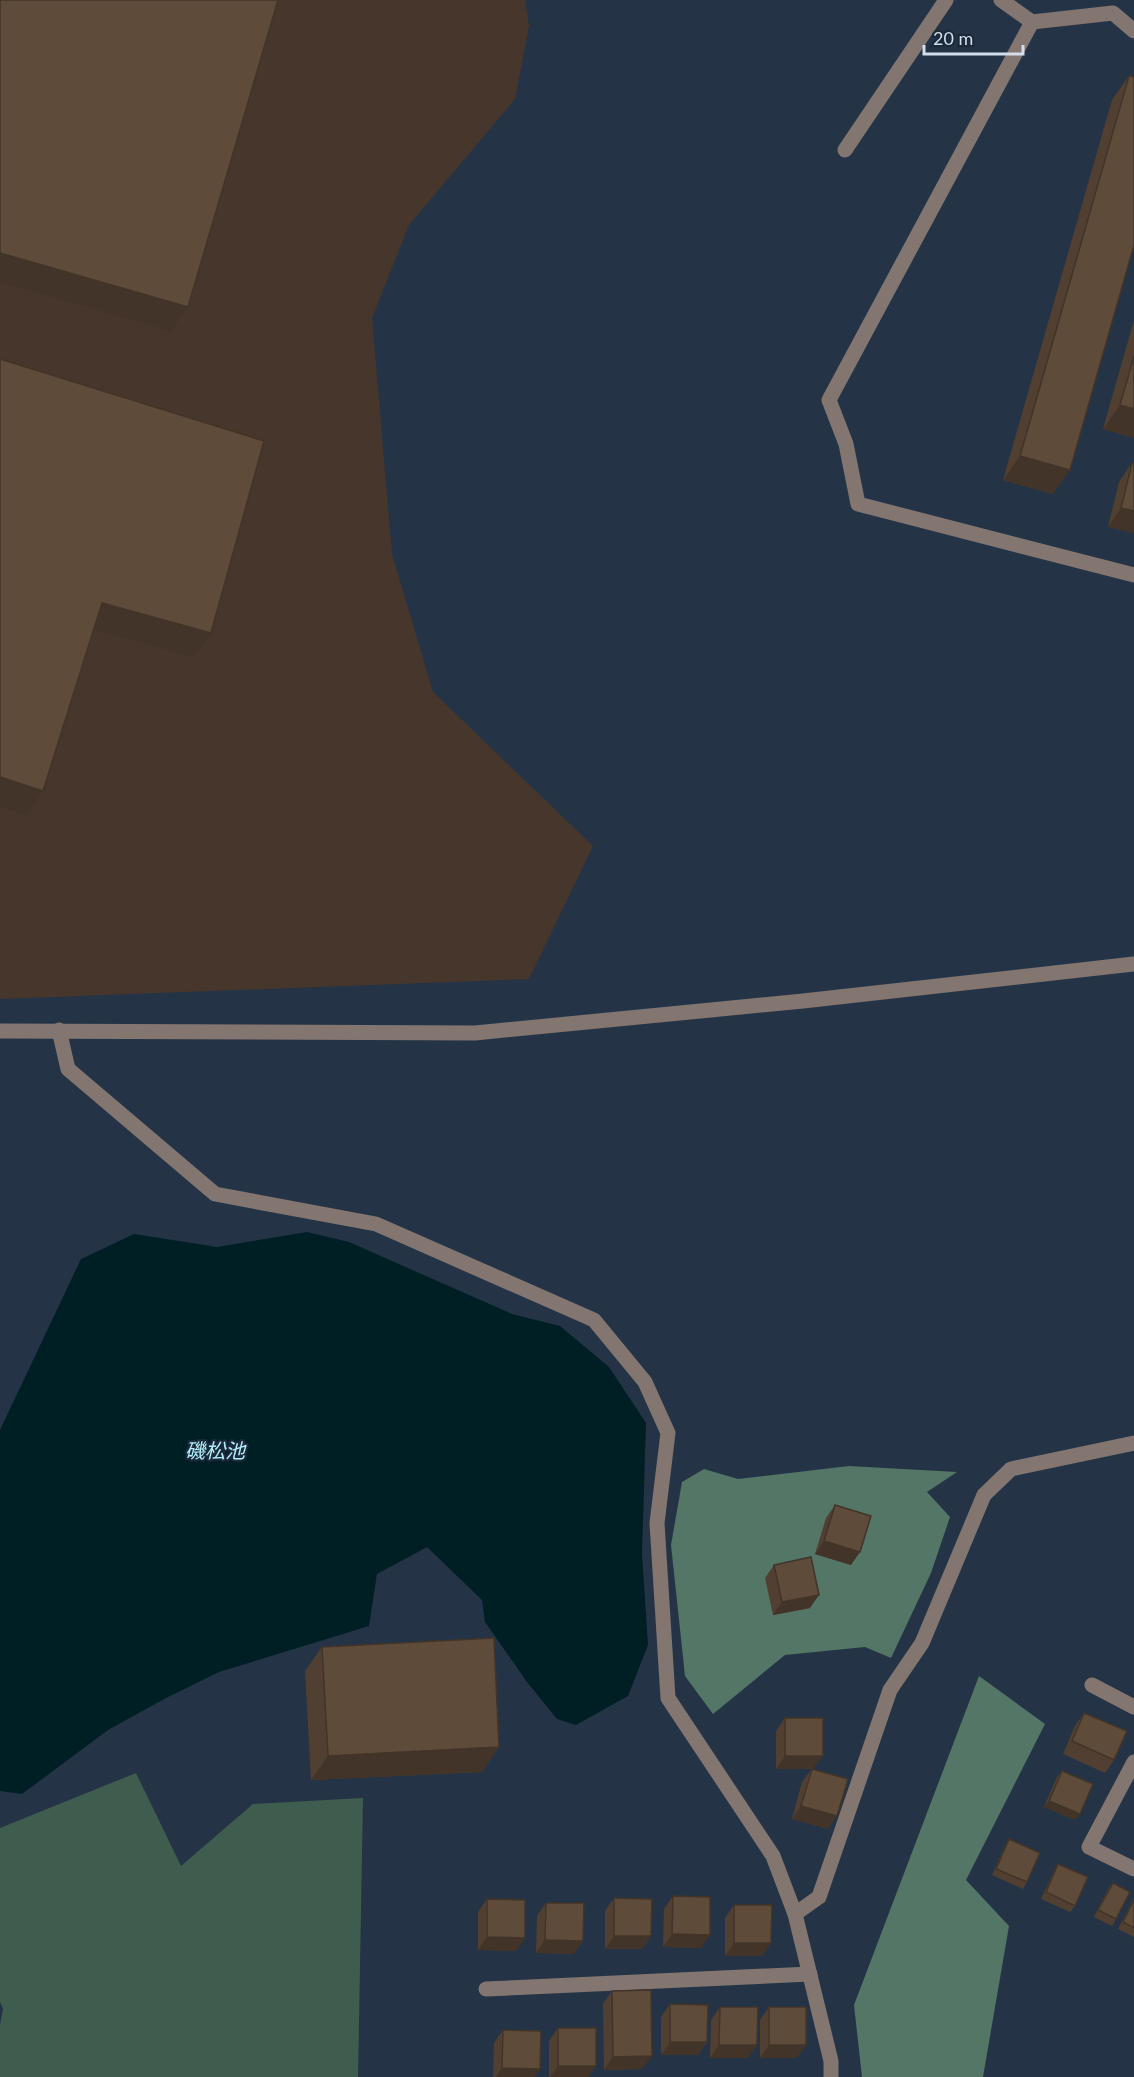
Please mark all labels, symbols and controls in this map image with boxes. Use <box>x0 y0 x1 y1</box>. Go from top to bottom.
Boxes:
scale bar <box>924 18 1023 56</box>
text: 20 m <box>933 27 973 49</box>
water label: 磯松池 <box>185 1438 247 1462</box>

